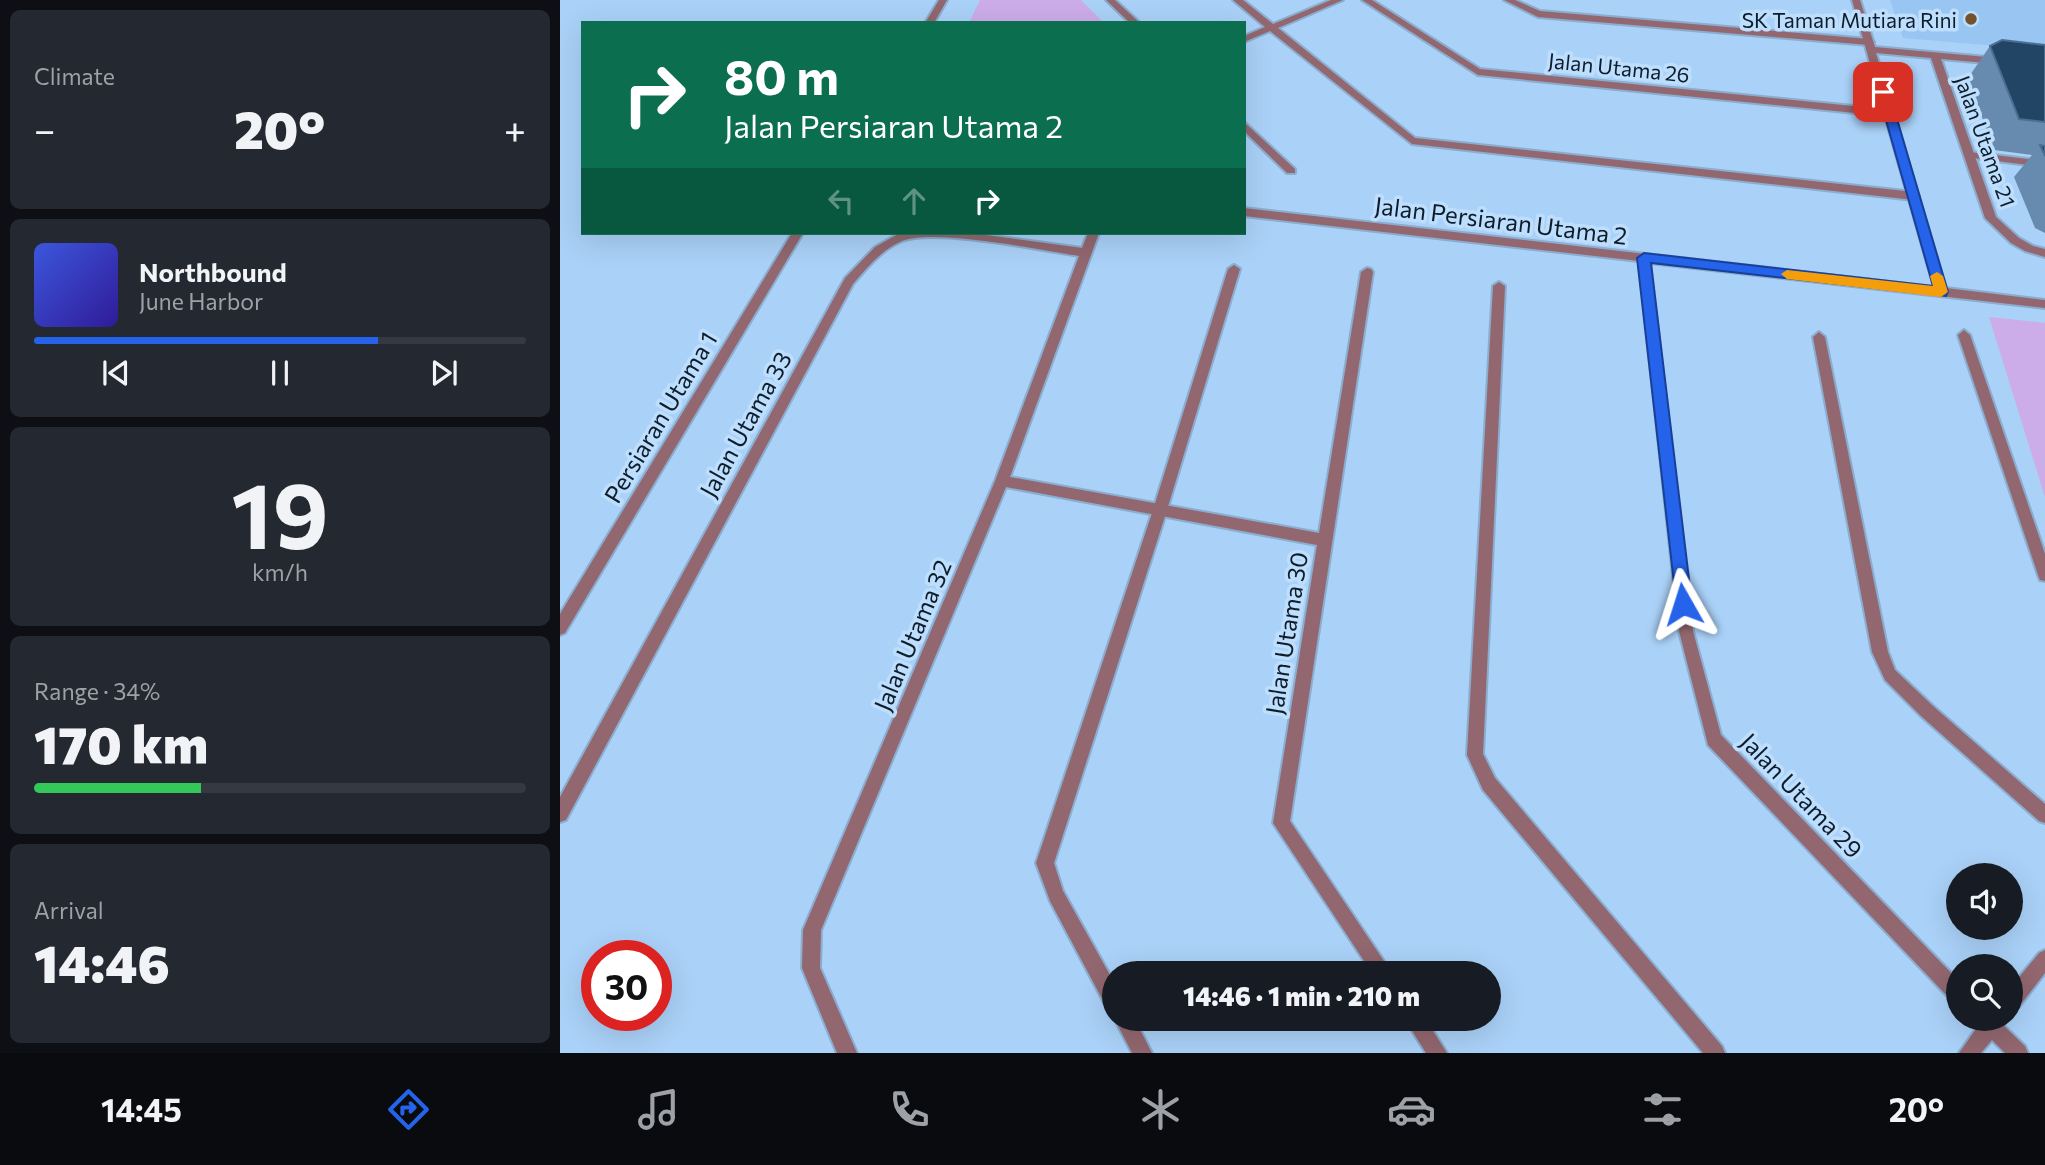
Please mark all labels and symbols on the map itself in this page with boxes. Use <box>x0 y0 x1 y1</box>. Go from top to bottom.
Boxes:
place label: SK Taman Mutiara Rini <box>1742 7 1957 32</box>
marker: SK Taman Mutiara Rini <box>1963 11 1979 27</box>
street label: Jalan Utama 26 <box>1547 47 1691 87</box>
pin <box>1853 62 1913 122</box>
street label: Jalan Utama 21 <box>1951 72 2021 210</box>
street label: Jalan Persiaran Utama 2 <box>1373 190 1629 250</box>
street label: Persiaran Utama 1 <box>597 326 723 508</box>
street label: Jalan Utama 33 <box>693 346 797 502</box>
street label: Jalan Utama 30 <box>1259 550 1313 716</box>
street label: Jalan Utama 32 <box>867 555 957 715</box>
position arrow <box>1646 567 1720 641</box>
street label: Jalan Utama 29 <box>1735 727 1869 863</box>
speed limit sign: 30 <box>581 940 672 1031</box>

